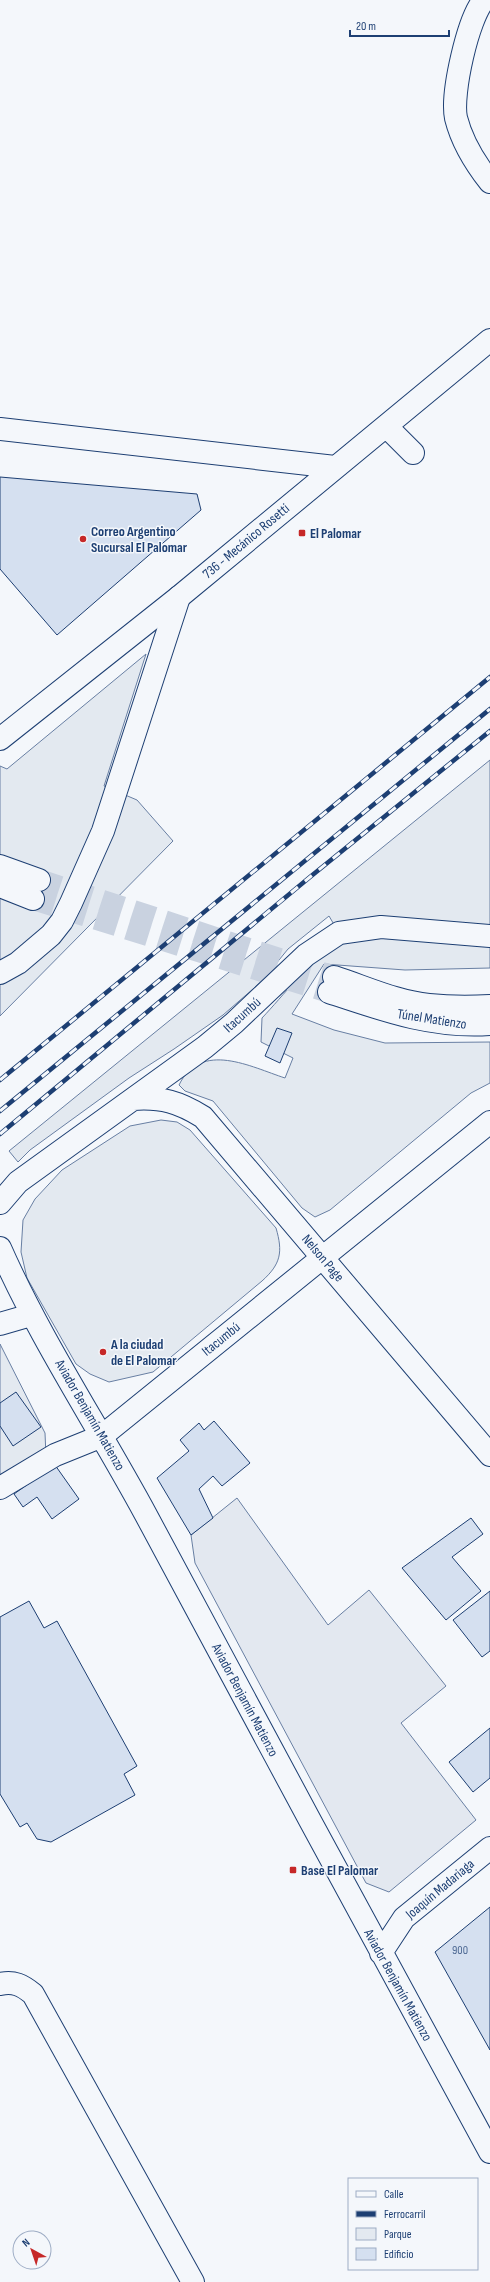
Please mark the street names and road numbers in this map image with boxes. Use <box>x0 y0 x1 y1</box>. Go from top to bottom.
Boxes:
street label: 736 - Mecánico Rosetti <box>199 500 293 582</box>
street label: Itacumbú <box>220 994 264 1036</box>
street label: Túnel Matienzo <box>396 1005 468 1033</box>
street label: Nelson Page <box>298 1231 348 1285</box>
street label: Itacumbú <box>198 1318 244 1360</box>
street label: Aviador Benjamín Matienzo <box>51 1356 129 1474</box>
street label: Aviador Benjamín Matienzo <box>208 1640 282 1760</box>
street label: Joaquín Madariaga <box>401 1855 478 1923</box>
street label: Aviador Benjamín Matienzo <box>360 1925 436 2044</box>

